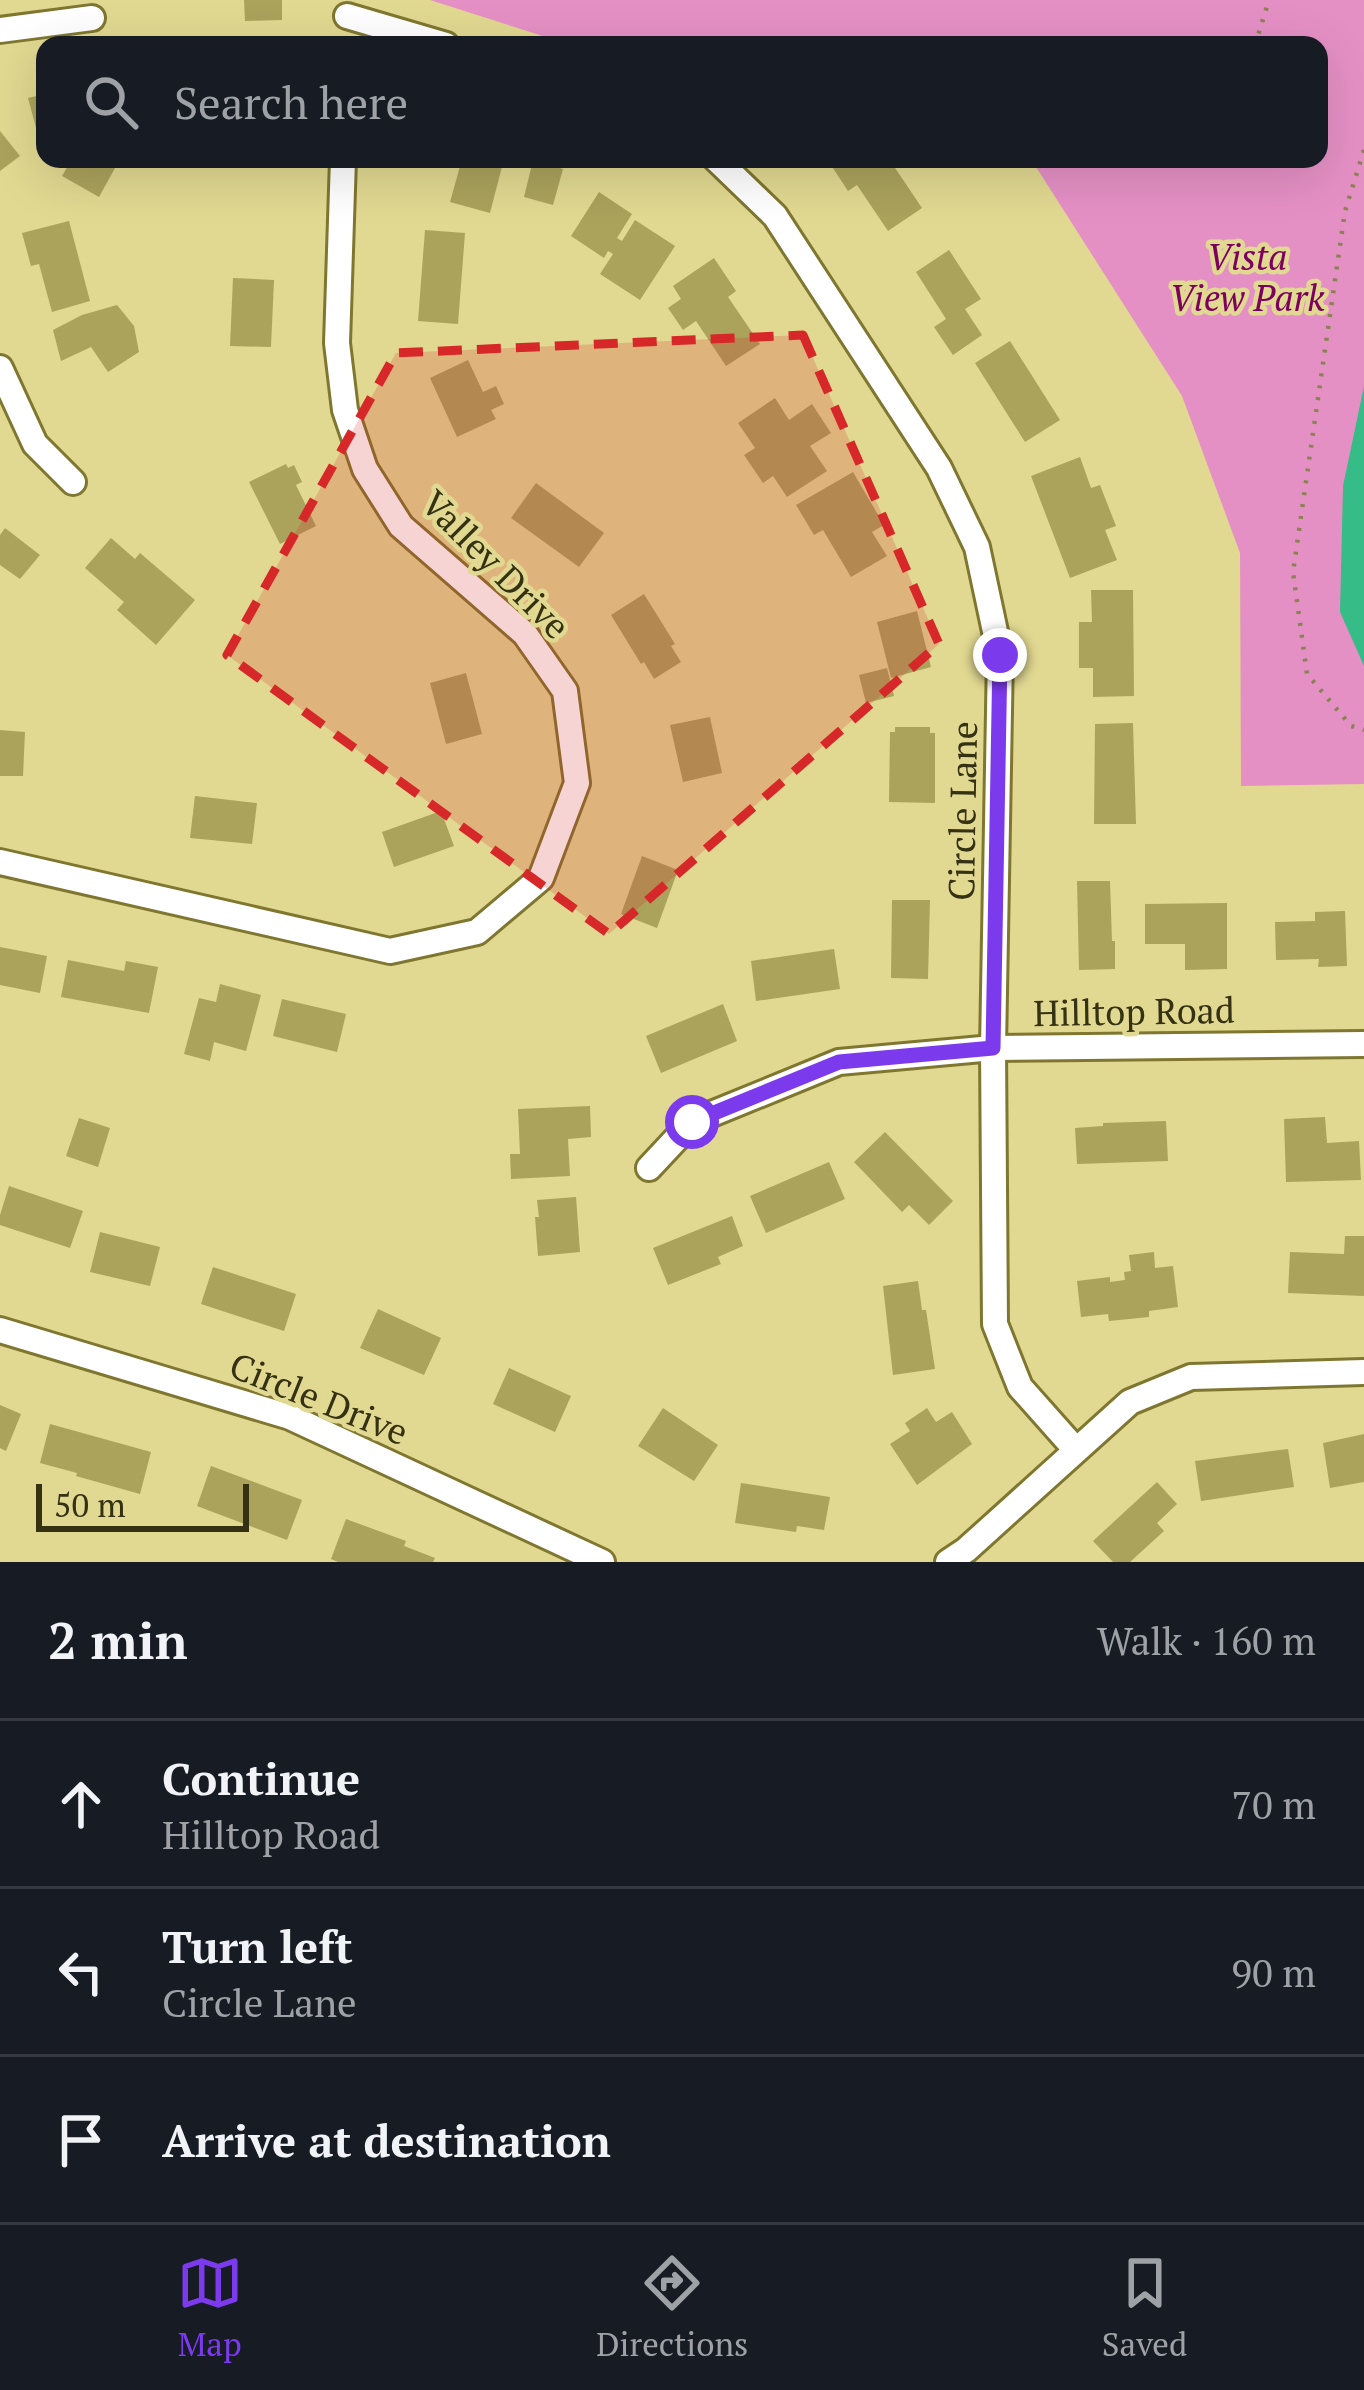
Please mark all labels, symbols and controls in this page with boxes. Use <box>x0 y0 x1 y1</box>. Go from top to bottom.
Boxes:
search box <box>36 36 1328 168</box>
icon: search <box>78 69 144 135</box>
text: Search here <box>174 72 408 132</box>
park label: Vista View Park <box>1169 233 1325 321</box>
street label: Valley Drive <box>412 480 580 648</box>
route end <box>973 628 1027 682</box>
street label: Circle Lane <box>937 721 987 901</box>
street label: Hilltop Road <box>1033 986 1235 1036</box>
route start <box>665 1095 719 1149</box>
street label: Circle Drive <box>223 1341 415 1455</box>
scale bar <box>36 1478 249 1531</box>
text: 50 m <box>54 1483 126 1526</box>
text: 2 min <box>48 1606 188 1674</box>
text: Walk · 160 m <box>1097 1614 1316 1666</box>
text: Continue <box>162 1748 360 1808</box>
icon: ahead <box>48 1771 114 1837</box>
text: 70 m <box>1231 1778 1316 1830</box>
text: Hilltop Road <box>162 1808 380 1860</box>
text: Turn left <box>162 1916 353 1976</box>
icon: left <box>48 1939 114 2005</box>
text: 90 m <box>1231 1946 1316 1998</box>
text: Circle Lane <box>162 1976 357 2028</box>
icon: arrive <box>48 2107 114 2173</box>
text: Arrive at destination <box>162 2110 611 2170</box>
tab: Map <box>177 2250 243 2365</box>
tab: Directions <box>596 2250 748 2365</box>
tab: Saved <box>1102 2250 1187 2365</box>

